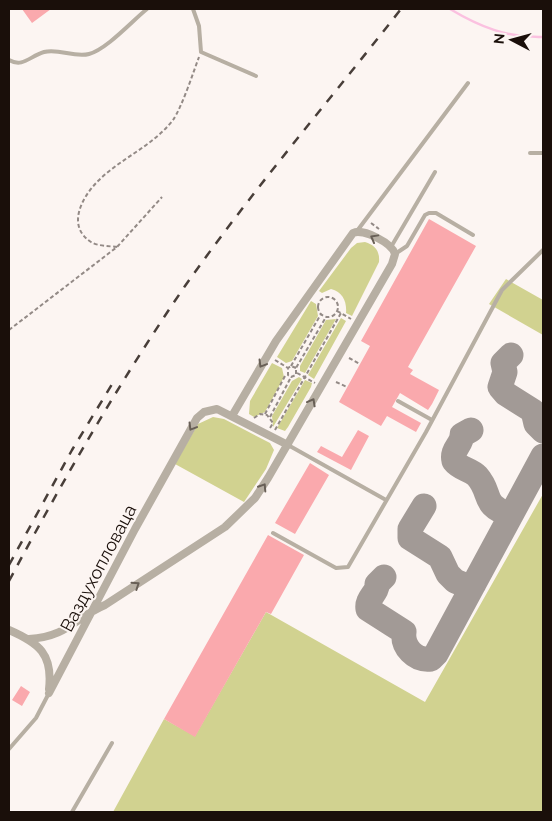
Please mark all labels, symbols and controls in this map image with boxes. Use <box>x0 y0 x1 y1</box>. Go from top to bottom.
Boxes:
north arrow <box>487 15 537 65</box>
text: N <box>491 32 508 45</box>
one-way arrow <box>370 234 379 244</box>
one-way arrow <box>258 358 268 367</box>
one-way arrow <box>305 398 315 407</box>
one-way arrow <box>188 421 198 430</box>
one-way arrow <box>257 483 266 492</box>
street label: Ваздухопловаца <box>56 501 140 635</box>
one-way arrow <box>130 582 139 591</box>

